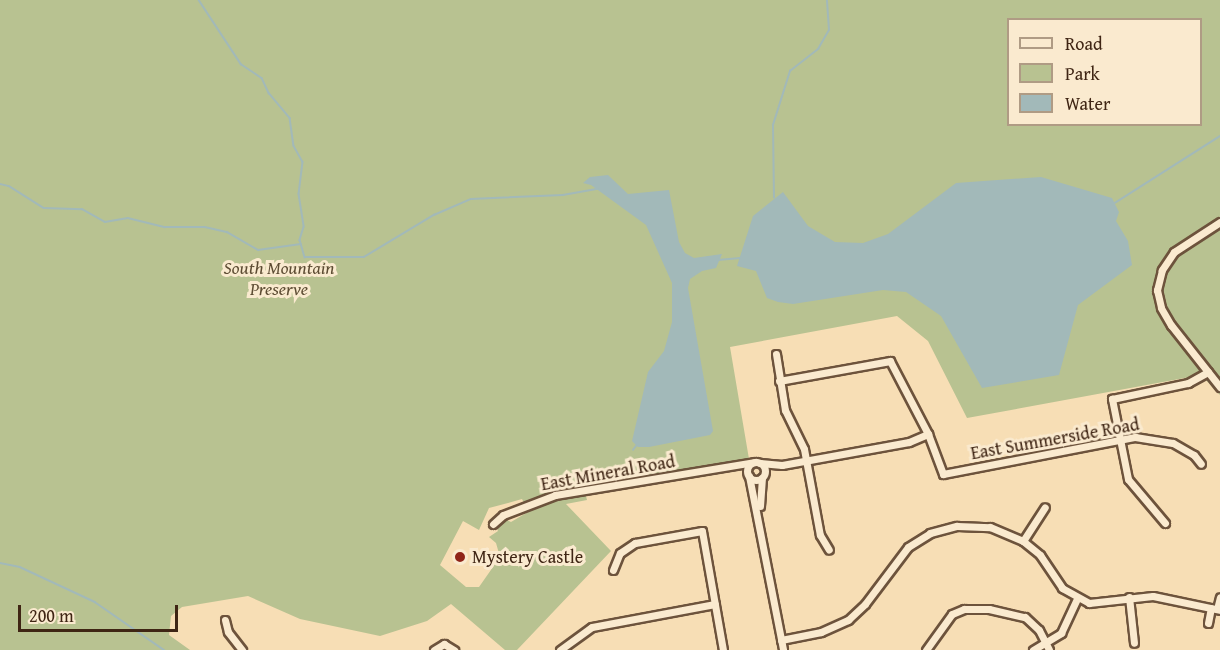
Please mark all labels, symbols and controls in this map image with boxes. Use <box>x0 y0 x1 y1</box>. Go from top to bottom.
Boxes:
legend <box>1007 18 1202 126</box>
text: Road <box>1065 30 1103 57</box>
text: Park <box>1065 60 1100 87</box>
text: Water <box>1065 90 1110 117</box>
park label: South Mountain Preserve <box>224 258 334 300</box>
street label: East Summerside Road <box>969 414 1141 464</box>
street label: East Mineral Road <box>539 451 677 495</box>
place label: Mystery Castle <box>472 546 583 568</box>
marker: Mystery Castle <box>453 550 467 564</box>
scale bar <box>21 593 182 631</box>
text: 200 m <box>29 602 74 629</box>

